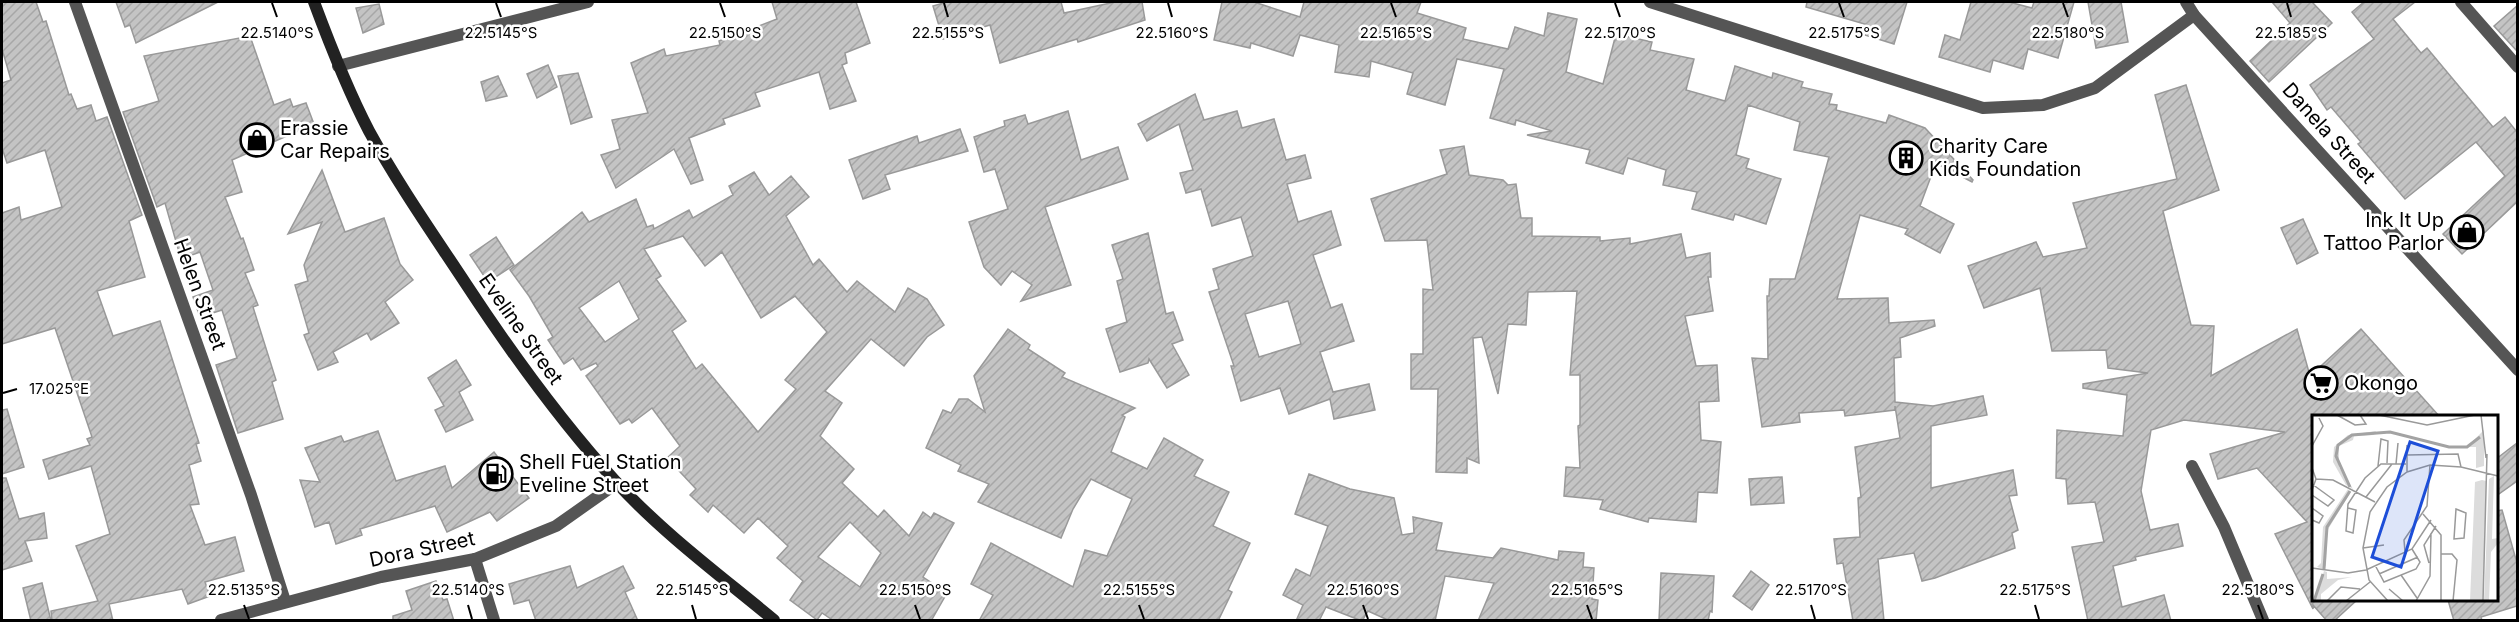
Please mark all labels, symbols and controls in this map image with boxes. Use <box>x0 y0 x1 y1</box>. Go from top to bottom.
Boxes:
text: 22.5140°S <box>240 23 314 42</box>
text: 22.5145°S <box>465 23 537 42</box>
text: 22.5150°S <box>689 23 761 42</box>
text: 22.5155°S <box>912 23 984 42</box>
text: 22.5160°S <box>1136 23 1208 42</box>
text: 22.5165°S <box>1360 23 1432 42</box>
text: 22.5170°S <box>1584 23 1656 42</box>
text: 22.5175°S <box>1808 23 1880 42</box>
text: 22.5180°S <box>2032 23 2104 42</box>
text: 22.5185°S <box>2255 23 2327 42</box>
street label: Danela Street <box>2277 78 2381 189</box>
place label: Erassie Car Repairs <box>280 116 390 163</box>
shop icon: Erassie Car Repairs <box>239 122 275 158</box>
place label: Charity Care Kids Foundation <box>1929 134 2081 181</box>
building icon: Charity Care Kids Foundation <box>1888 140 1924 176</box>
place label: Ink It Up Tattoo Parlor <box>2323 208 2444 255</box>
shop icon: Ink It Up Tattoo Parlor <box>2449 214 2485 250</box>
street label: Helen Street <box>169 235 231 353</box>
street label: Eveline Street <box>474 269 568 389</box>
supermarket icon: Okongo <box>2303 365 2339 401</box>
place label: Okongo <box>2344 371 2418 395</box>
text: 17.025°E <box>29 379 89 398</box>
inset map <box>2312 415 2498 601</box>
place label: Shell Fuel Station Eveline Street <box>519 450 682 497</box>
fuel station icon: Shell Fuel Station Eveline Street <box>478 456 514 492</box>
street label: Dora Street <box>367 526 477 572</box>
text: 22.5135°S <box>208 580 280 599</box>
text: 22.5140°S <box>431 580 505 599</box>
text: 22.5145°S <box>656 580 728 599</box>
text: 22.5150°S <box>879 580 951 599</box>
text: 22.5155°S <box>1103 580 1175 599</box>
text: 22.5160°S <box>1327 580 1399 599</box>
text: 22.5165°S <box>1551 580 1623 599</box>
text: 22.5170°S <box>1775 580 1847 599</box>
text: 22.5175°S <box>1999 580 2071 599</box>
text: 22.5180°S <box>2222 580 2294 599</box>

